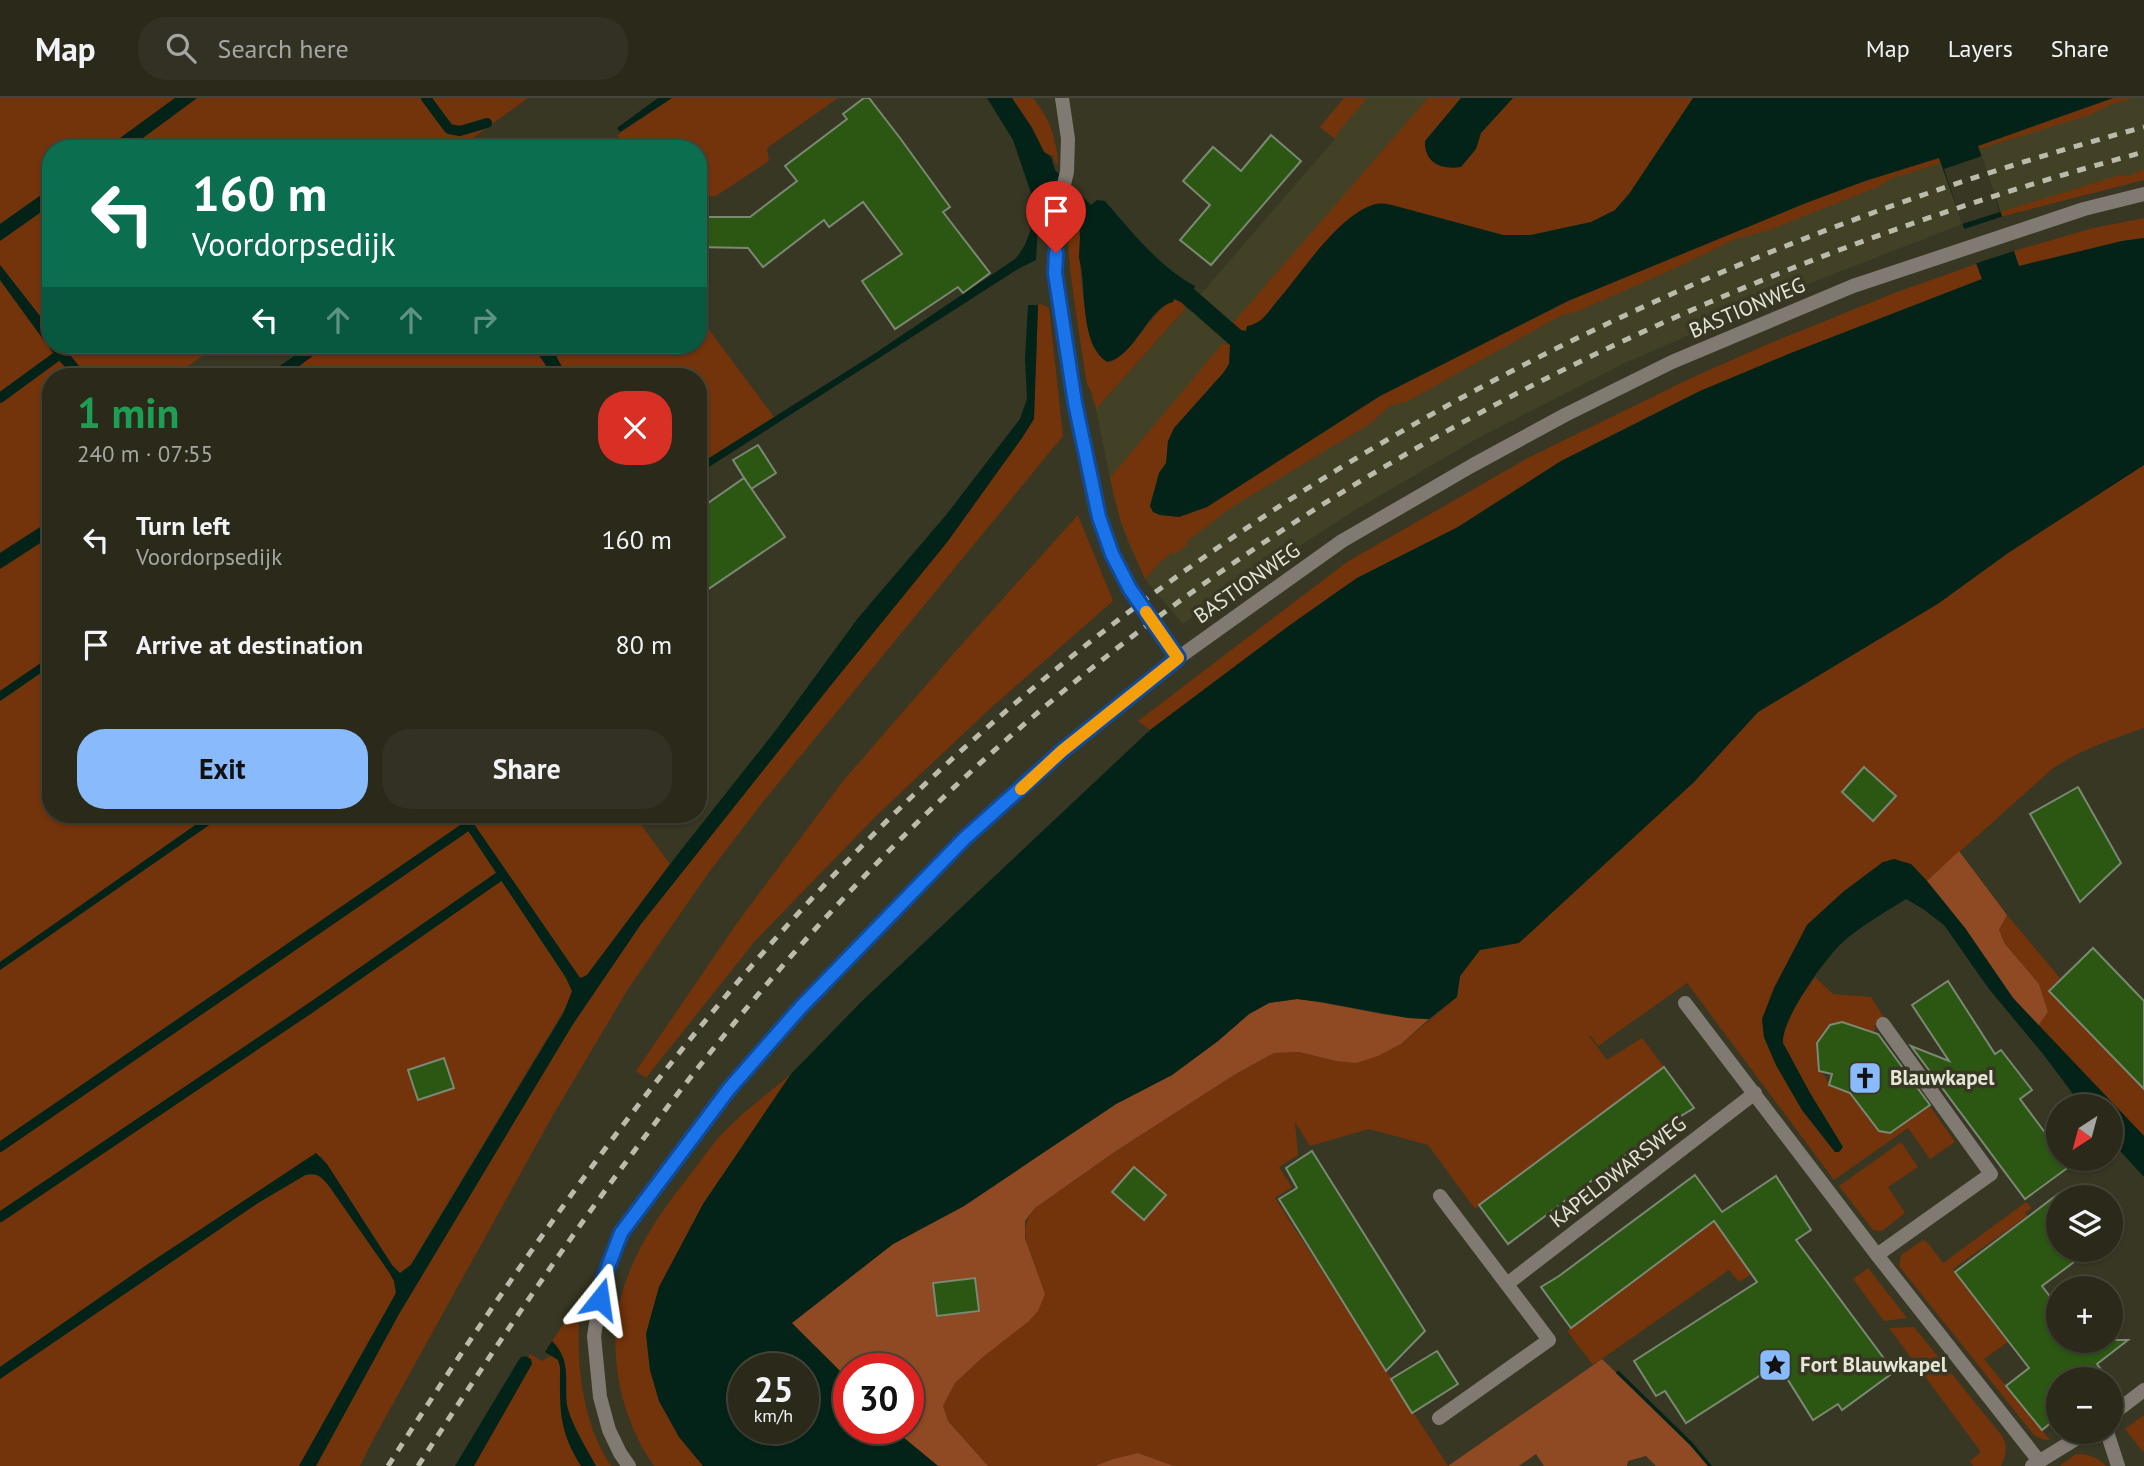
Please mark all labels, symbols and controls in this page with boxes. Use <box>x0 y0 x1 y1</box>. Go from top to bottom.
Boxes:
search box <box>138 17 628 80</box>
text: Map <box>35 27 96 70</box>
icon: search <box>162 29 200 67</box>
text: Search here <box>218 32 349 65</box>
text: Map <box>1866 33 1910 64</box>
text: Layers <box>1948 33 2013 64</box>
text: Share <box>2051 33 2109 64</box>
text: 160 m <box>192 161 327 225</box>
icon: left <box>77 168 168 259</box>
pin <box>1026 181 1086 253</box>
icon: arrive <box>1037 192 1075 230</box>
text: Voordorpsedijk <box>192 223 395 265</box>
street label: BASTIONWEG <box>1685 271 1809 344</box>
icon: left <box>246 301 284 339</box>
icon: ahead <box>319 301 357 339</box>
icon: ahead <box>392 301 430 339</box>
icon: right <box>465 301 503 339</box>
text: 1 min <box>77 385 179 440</box>
button: close <box>598 391 672 465</box>
text: 240 m · 07:55 <box>77 439 213 468</box>
text: Turn left <box>136 509 230 542</box>
icon: left <box>77 521 115 559</box>
text: 160 m <box>601 523 672 556</box>
street label: BASTIONWEG <box>1188 536 1305 629</box>
text: Voordorpsedijk <box>136 542 282 571</box>
icon: arrive <box>77 626 115 664</box>
text: Arrive at destination <box>136 628 363 661</box>
text: 80 m <box>616 628 672 661</box>
button: Exit <box>77 729 368 809</box>
button: Share <box>382 729 672 809</box>
church icon: Blauwkapel <box>1846 1059 1884 1097</box>
place label: Blauwkapel <box>1890 1064 1995 1091</box>
north arrow <box>2046 1094 2123 1171</box>
map controls <box>2046 1094 2123 1444</box>
street label: KAPELDWARSWEG <box>1544 1110 1691 1233</box>
button: layers <box>2046 1185 2123 1262</box>
position arrow <box>563 1262 637 1336</box>
button: + <box>2046 1276 2123 1353</box>
place icon: Fort Blauwkapel <box>1756 1346 1794 1384</box>
place label: Fort Blauwkapel <box>1800 1351 1948 1378</box>
speed limit sign: 30 <box>833 1353 924 1444</box>
text: 25 <box>754 1366 793 1412</box>
button: − <box>2046 1367 2123 1444</box>
text: km/h <box>754 1404 793 1427</box>

